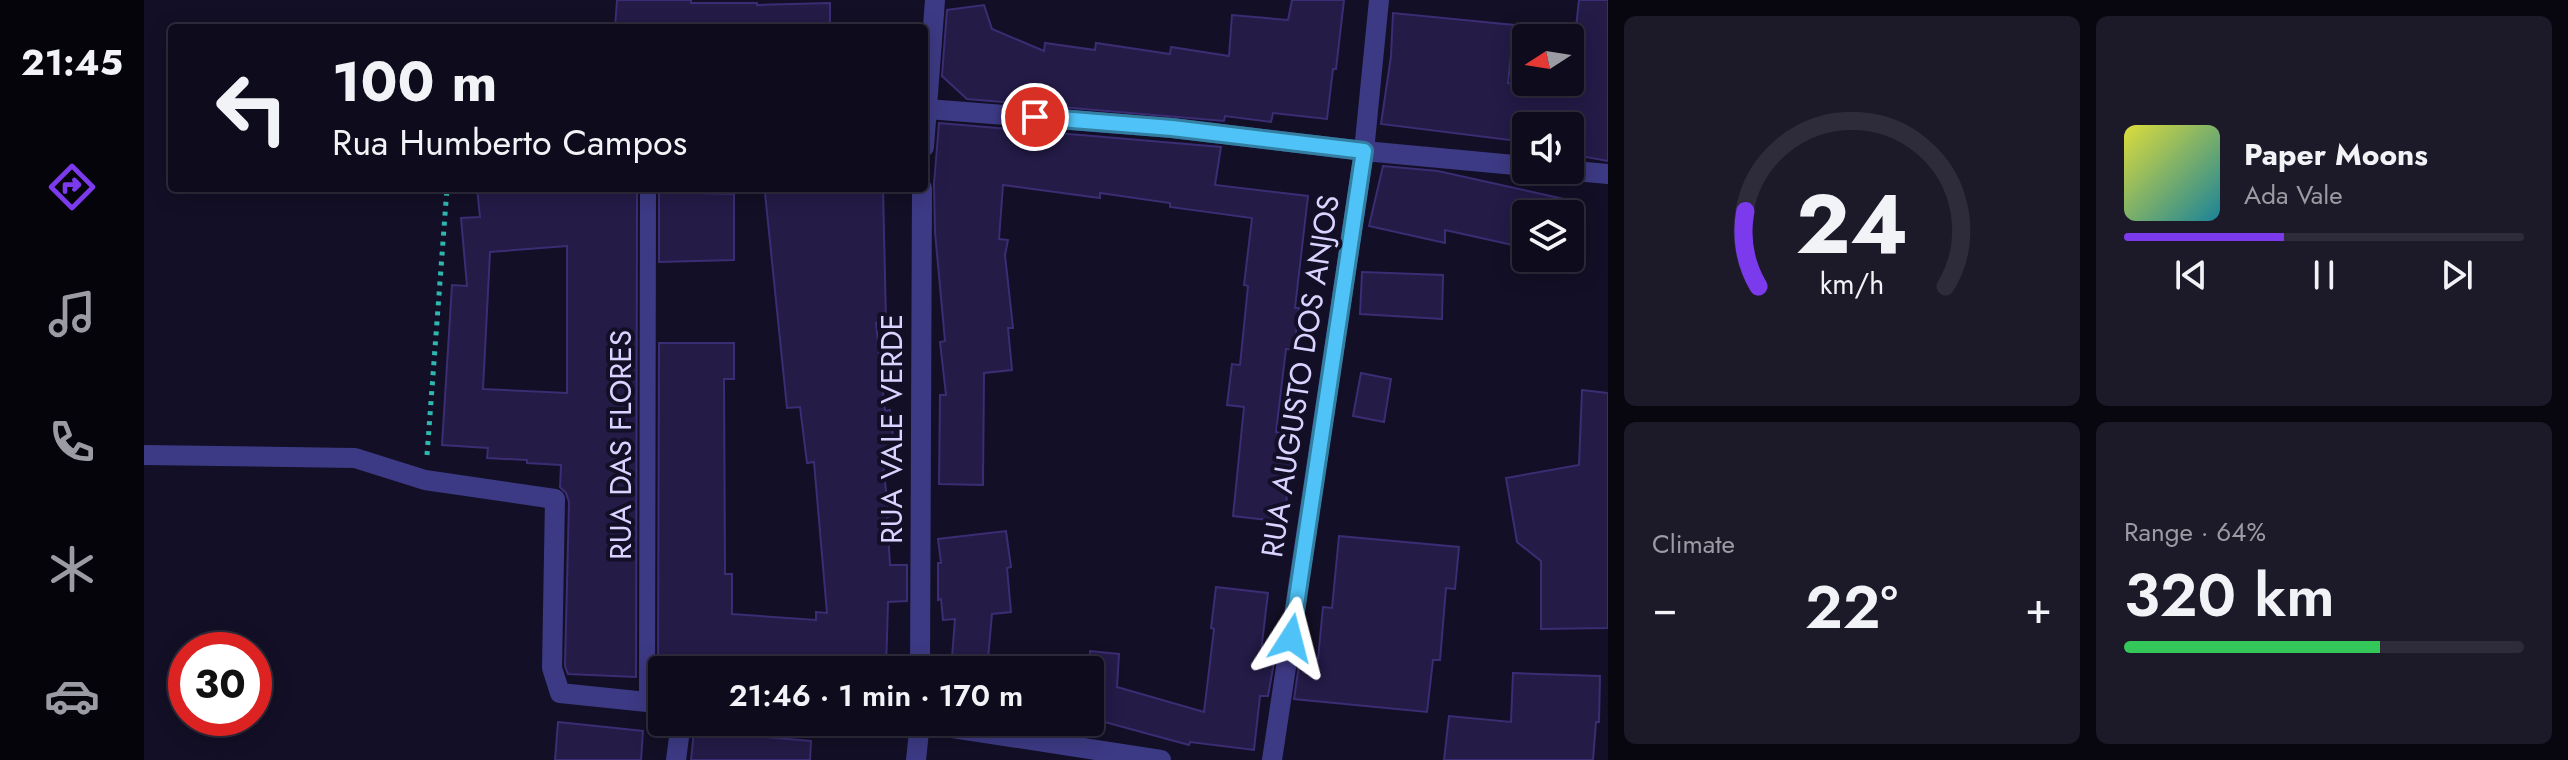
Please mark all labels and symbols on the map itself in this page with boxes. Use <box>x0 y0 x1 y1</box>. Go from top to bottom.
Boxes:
north arrow <box>1512 24 1584 96</box>
pin <box>1001 83 1069 151</box>
street label: RUA AUGUSTO DOS ANJOS <box>1250 192 1350 560</box>
street label: RUA VALE VERDE <box>870 314 913 544</box>
street label: RUA DAS FLORES <box>599 330 642 560</box>
position arrow <box>1249 596 1333 680</box>
speed limit sign: 30 <box>168 632 272 736</box>

